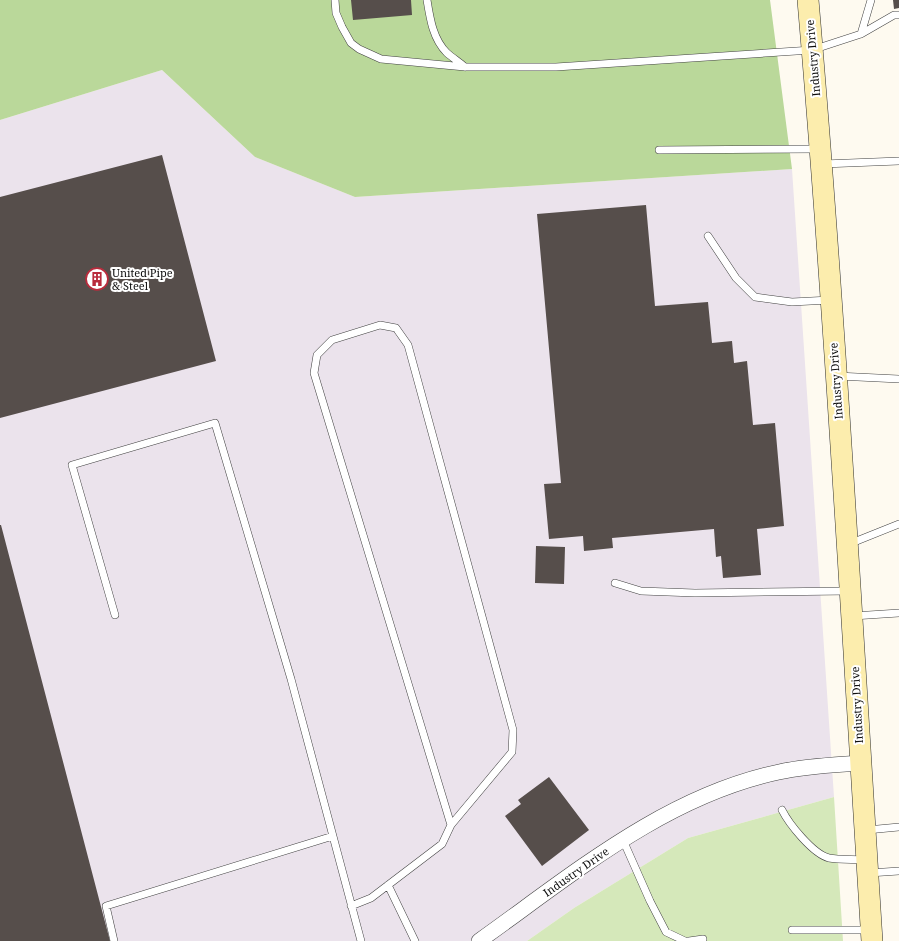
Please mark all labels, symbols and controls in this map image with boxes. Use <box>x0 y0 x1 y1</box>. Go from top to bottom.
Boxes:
street label: Industry Drive <box>802 19 823 97</box>
place label: United Pipe & Steel <box>112 265 173 293</box>
building icon: United Pipe & Steel <box>84 266 110 292</box>
street label: Industry Drive <box>825 342 846 420</box>
street label: Industry Drive <box>847 666 866 744</box>
street label: Industry Drive <box>540 843 612 900</box>

